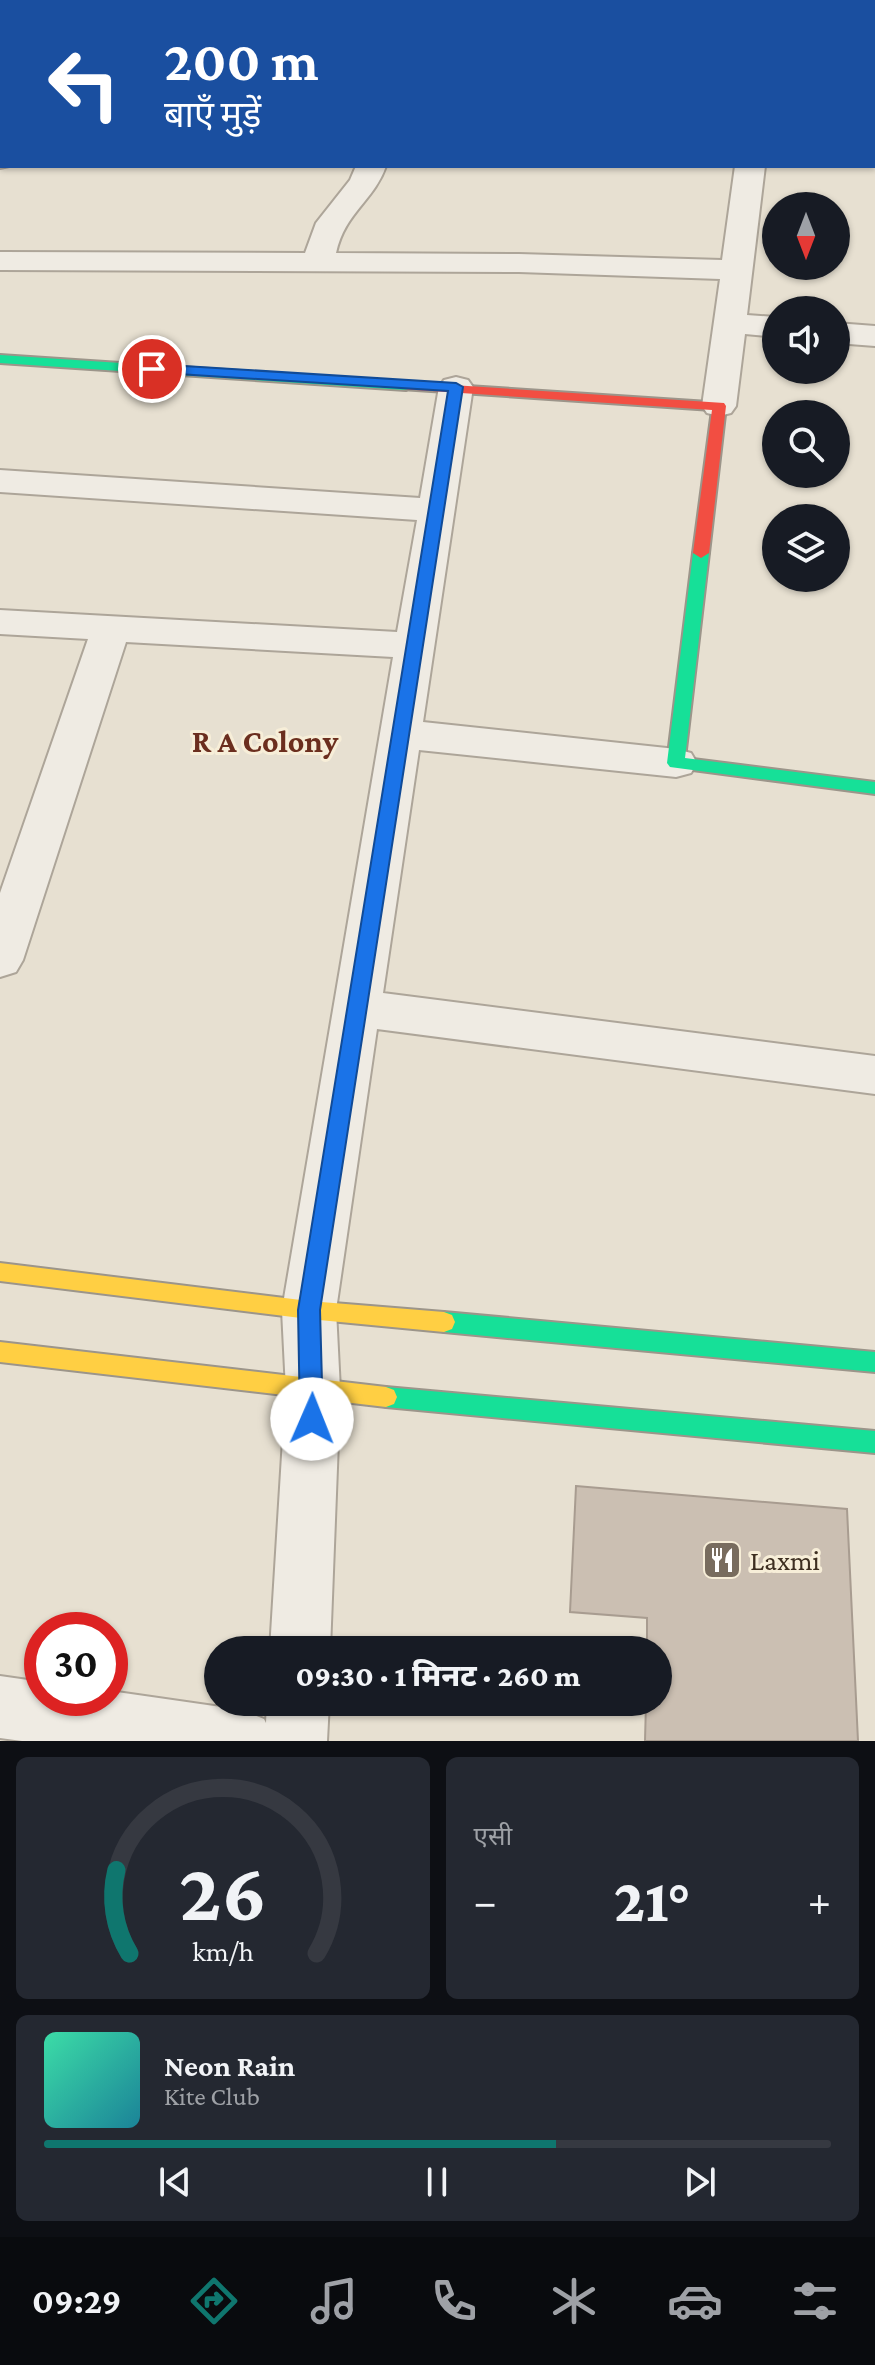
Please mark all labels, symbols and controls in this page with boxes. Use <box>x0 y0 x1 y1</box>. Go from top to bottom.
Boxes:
text: 200 m <box>164 30 319 92</box>
icon: left <box>32 32 136 136</box>
text: बाएँ मुड़ें <box>164 95 261 135</box>
north arrow <box>762 192 850 280</box>
map controls <box>762 192 850 592</box>
button: sound <box>762 296 850 384</box>
pin <box>118 335 186 403</box>
icon: arrive <box>130 347 174 391</box>
button: search <box>762 400 850 488</box>
button: layers <box>762 504 850 592</box>
district label: R A Colony <box>192 723 339 759</box>
position arrow <box>270 1377 354 1461</box>
restaurant icon: Laxmi <box>701 1539 743 1581</box>
place label: Laxmi <box>750 1545 820 1576</box>
speed limit sign: 30 <box>24 1612 128 1716</box>
text: 09:30 · 1 मिनट · 260 m <box>296 1659 580 1692</box>
text: एसी <box>474 1822 512 1851</box>
text: 26 <box>179 1845 267 1938</box>
text: 21° <box>614 1867 691 1934</box>
text: − <box>474 1877 497 1925</box>
text: + <box>808 1877 831 1925</box>
text: km/h <box>192 1935 254 1967</box>
text: Neon Rain <box>164 2049 295 2082</box>
text: Kite Club <box>164 2082 260 2111</box>
icon: previous <box>153 2160 197 2204</box>
icon: pause <box>415 2160 459 2204</box>
icon: next <box>678 2160 722 2204</box>
icon: directions <box>186 2273 242 2329</box>
icon: music <box>306 2273 362 2329</box>
icon: phone <box>426 2273 482 2329</box>
icon: climate <box>546 2273 602 2329</box>
icon: car <box>667 2273 723 2329</box>
icon: filters <box>787 2273 843 2329</box>
text: 09:29 <box>32 2281 122 2321</box>

